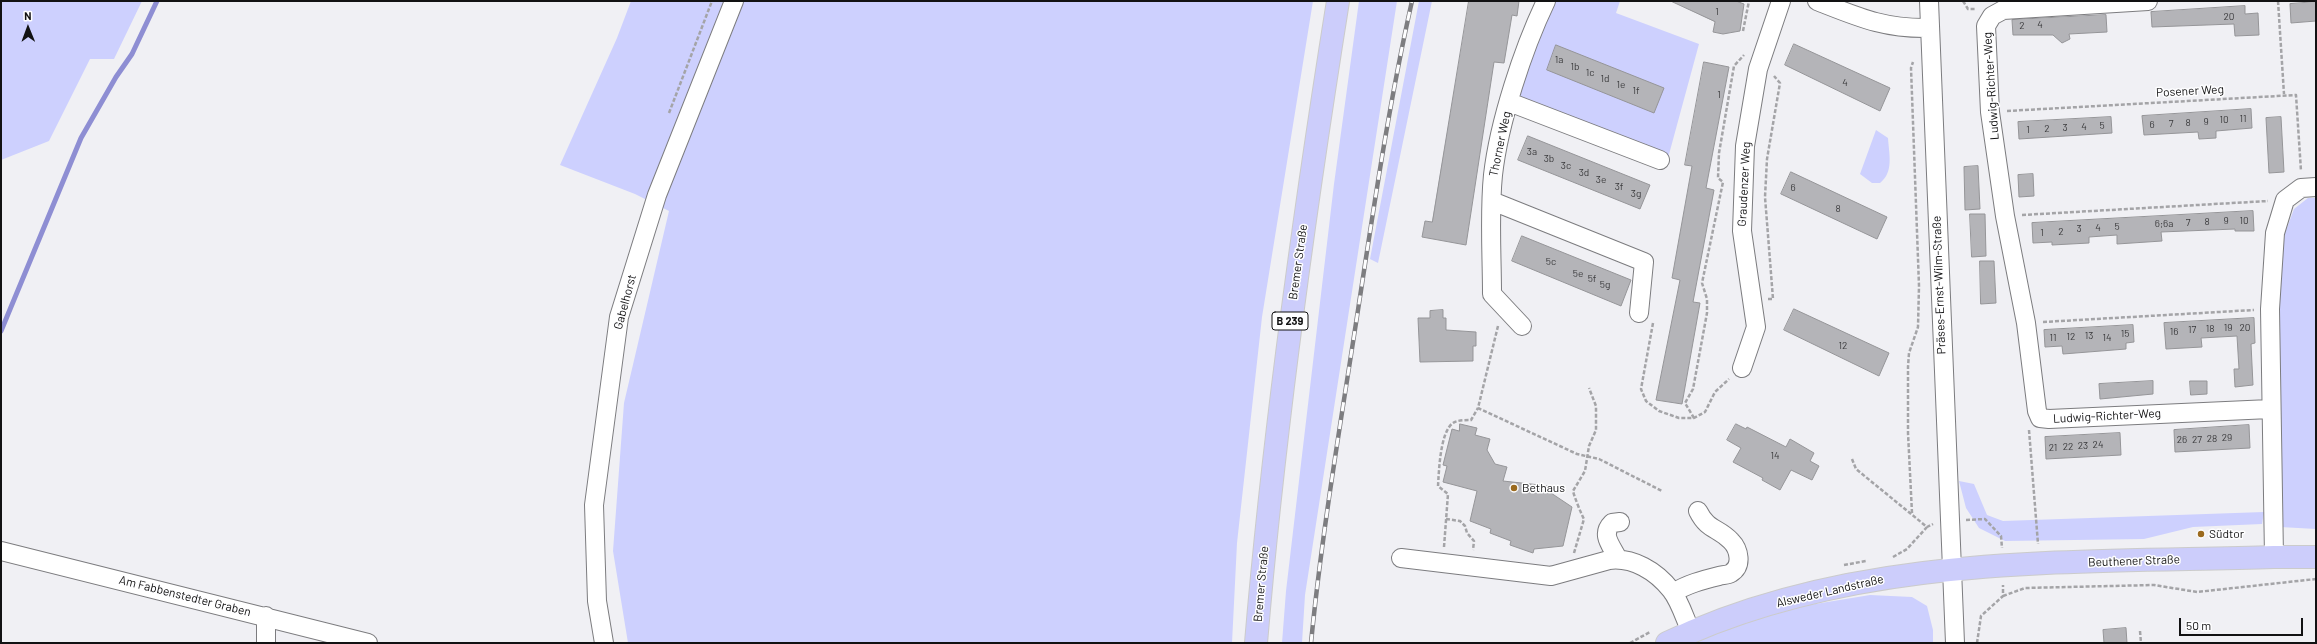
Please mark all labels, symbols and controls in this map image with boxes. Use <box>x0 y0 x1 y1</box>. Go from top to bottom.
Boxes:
house number: 1 <box>1715 6 1719 18</box>
north arrow <box>8 8 48 48</box>
text: N <box>24 9 32 22</box>
house number: 20 <box>2223 11 2235 23</box>
house number: 4 <box>2037 19 2043 31</box>
house number: 2 <box>2019 20 2025 32</box>
street label: Ludwig-Richter-Weg <box>1980 32 2002 140</box>
house number: 1a <box>1555 54 1563 66</box>
house number: 1b <box>1571 61 1579 73</box>
house number: 1c <box>1586 67 1594 79</box>
house number: 1d <box>1601 73 1609 85</box>
house number: 4 <box>1842 77 1848 89</box>
house number: 1e <box>1617 79 1625 91</box>
street label: Posener Weg <box>2156 82 2224 100</box>
house number: 1f <box>1632 85 1640 97</box>
house number: 1 <box>1717 89 1721 101</box>
street label: Thorner Weg <box>1486 110 1514 178</box>
house number: 11 <box>2239 113 2247 125</box>
house number: 10 <box>2219 114 2229 126</box>
house number: 9 <box>2203 116 2209 128</box>
house number: 8 <box>2185 117 2191 129</box>
house number: 7 <box>2169 118 2173 130</box>
house number: 6 <box>2149 119 2155 131</box>
house number: 5 <box>2099 120 2105 132</box>
house number: 4 <box>2081 121 2087 133</box>
house number: 3 <box>2062 122 2068 134</box>
house number: 2 <box>2044 123 2050 135</box>
house number: 1 <box>2026 124 2030 136</box>
street label: Graudenzer Weg <box>1735 141 1753 227</box>
house number: 3a <box>1527 146 1537 158</box>
house number: 3b <box>1544 153 1554 165</box>
house number: 3c <box>1561 160 1571 172</box>
house number: 3d <box>1579 167 1589 179</box>
house number: 3e <box>1596 174 1606 186</box>
house number: 3f <box>1615 181 1623 193</box>
house number: 6 <box>1790 182 1796 194</box>
house number: 3g <box>1631 188 1641 200</box>
house number: 8 <box>1835 203 1841 215</box>
street label: Präses-Ernst-Wilm-Straße <box>1929 215 1949 355</box>
house number: 9 <box>2223 215 2229 227</box>
house number: 10 <box>2239 215 2249 227</box>
house number: 8 <box>2204 216 2210 228</box>
house number: 7 <box>2186 217 2190 229</box>
house number: 6;6a <box>2155 218 2173 230</box>
house number: 5 <box>2114 221 2120 233</box>
house number: 4 <box>2095 222 2101 234</box>
street label: Bremer Straße <box>1286 223 1310 301</box>
house number: 3 <box>2076 223 2082 235</box>
house number: 2 <box>2058 226 2064 238</box>
house number: 1 <box>2040 227 2044 239</box>
house number: 5c <box>1546 256 1556 268</box>
house number: 5e <box>1573 268 1583 280</box>
street label: Gabelhorst <box>611 273 639 331</box>
house number: 5f <box>1588 273 1596 285</box>
house number: 5g <box>1600 279 1610 291</box>
road number: B 239 <box>1272 312 1308 330</box>
house number: 19 <box>2224 322 2232 334</box>
house number: 20 <box>2239 322 2251 334</box>
house number: 18 <box>2206 323 2214 335</box>
house number: 17 <box>2188 324 2196 336</box>
house number: 16 <box>2170 326 2178 338</box>
house number: 15 <box>2121 328 2129 340</box>
house number: 13 <box>2085 330 2093 342</box>
house number: 12 <box>2067 331 2075 343</box>
house number: 11 <box>2049 332 2057 344</box>
house number: 14 <box>2102 332 2112 344</box>
house number: 12 <box>1839 340 1847 352</box>
street label: Ludwig-Richter-Weg <box>2053 406 2161 426</box>
house number: 29 <box>2222 432 2232 444</box>
house number: 28 <box>2207 433 2217 445</box>
house number: 26 <box>2177 434 2187 446</box>
house number: 27 <box>2192 434 2202 446</box>
house number: 24 <box>2093 439 2103 451</box>
house number: 23 <box>2078 440 2088 452</box>
house number: 22 <box>2063 441 2073 453</box>
house number: 21 <box>2049 442 2057 454</box>
house number: 14 <box>1770 450 1780 462</box>
place label: Bethaus <box>1522 481 1565 495</box>
marker: Bethaus <box>1509 483 1519 493</box>
place label: Südtor <box>2209 527 2244 541</box>
marker: Südtor <box>2196 529 2206 539</box>
street label: Bremer Straße <box>1251 545 1271 623</box>
street label: Beuthener Straße <box>2088 552 2180 570</box>
street label: Alsweder Landstraße <box>1775 572 1885 610</box>
street label: Am Fabbenstedter Graben <box>118 573 252 619</box>
scale bar <box>2181 610 2305 636</box>
text: 50 m <box>2186 618 2211 632</box>

